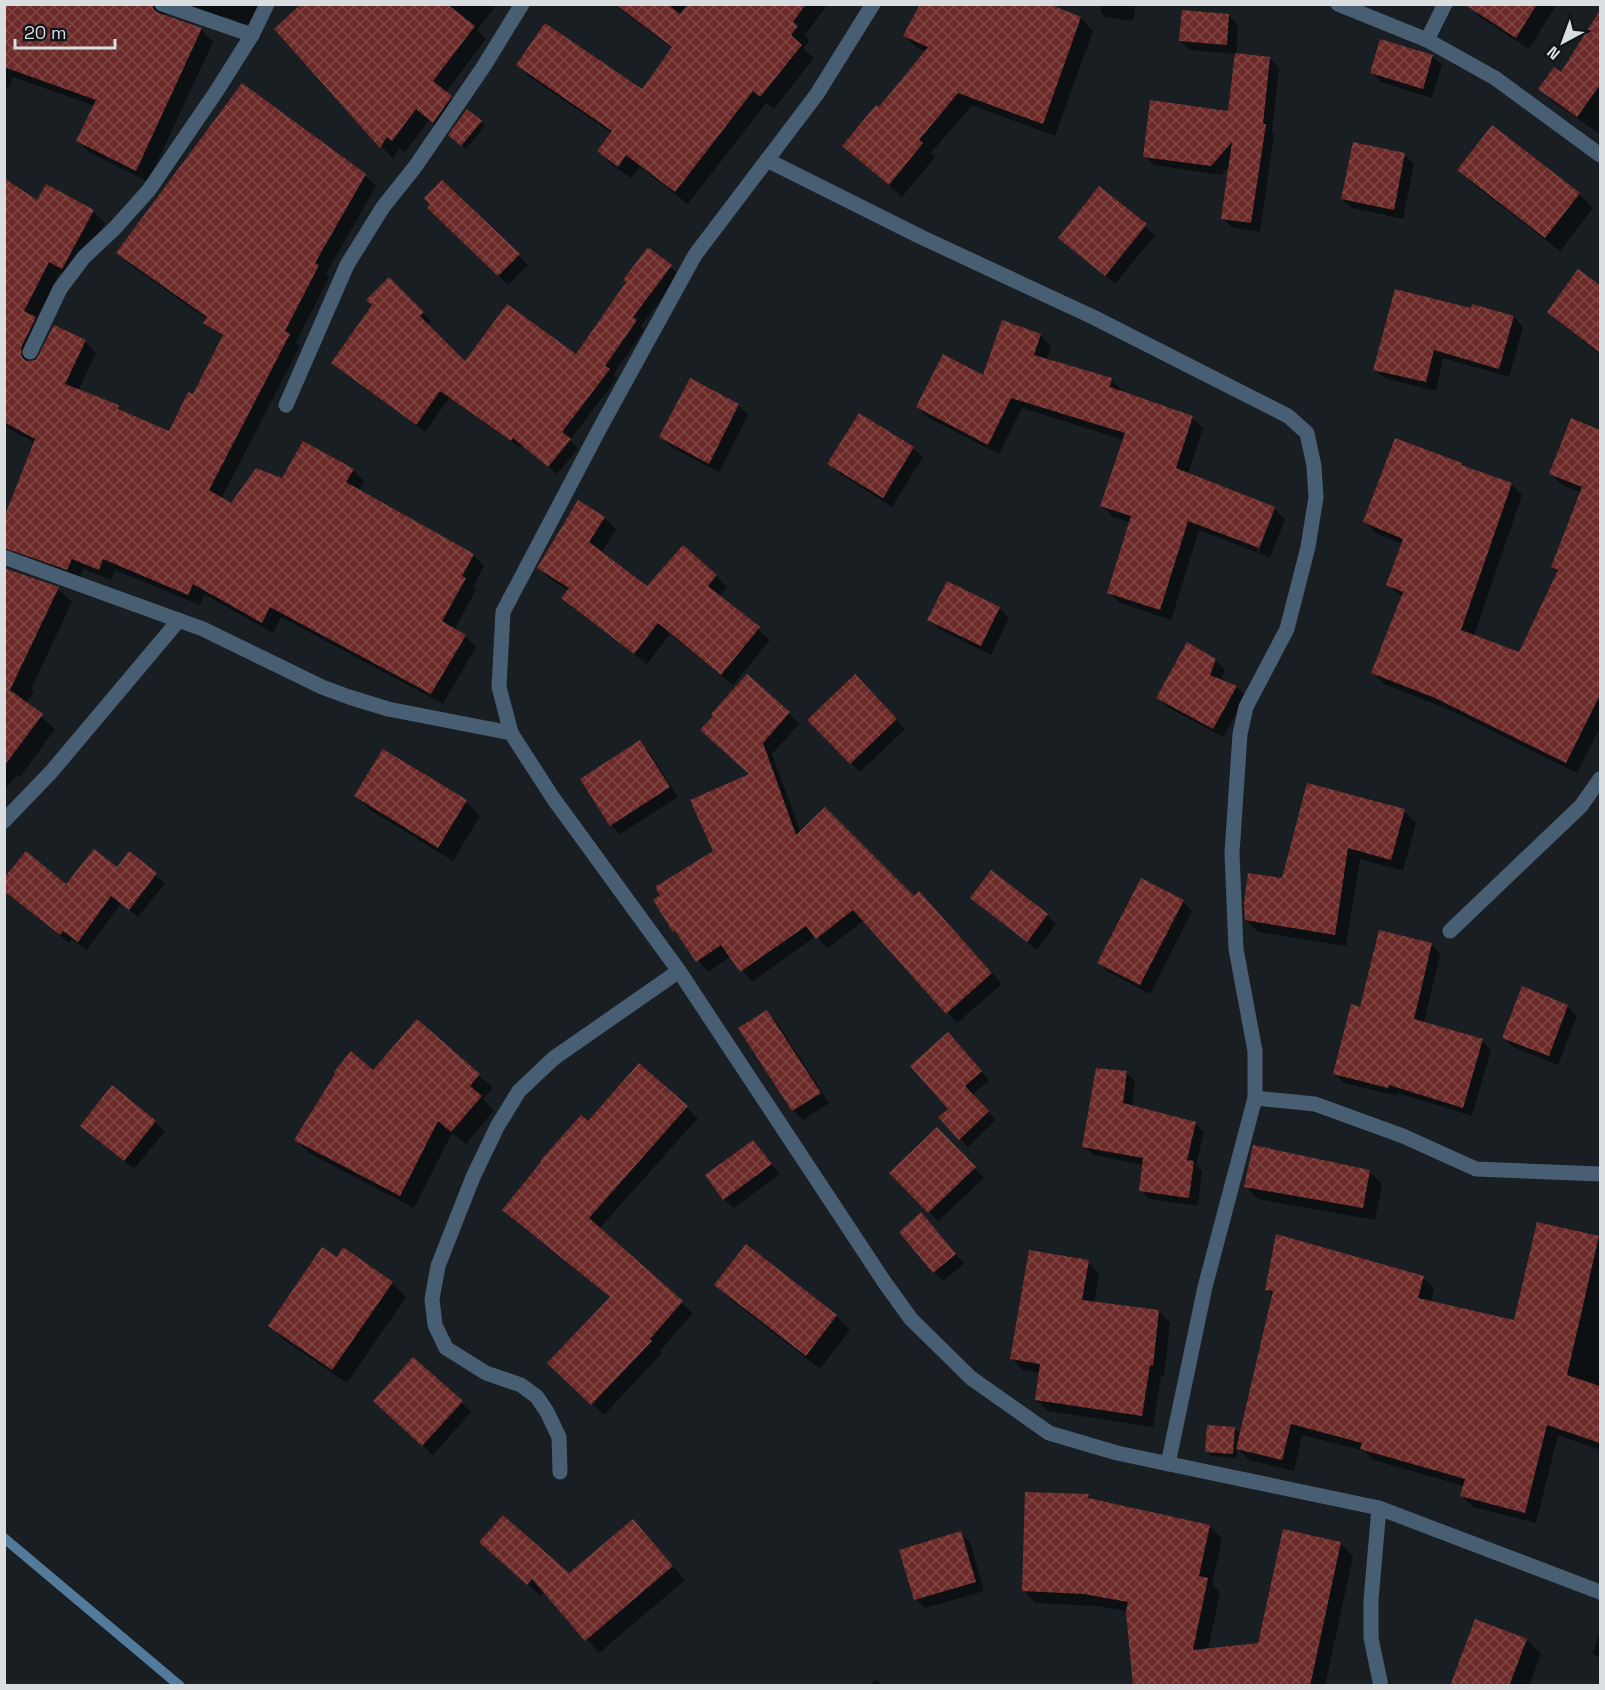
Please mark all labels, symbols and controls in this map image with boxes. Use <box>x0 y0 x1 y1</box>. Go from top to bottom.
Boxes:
scale bar <box>15 12 116 50</box>
north arrow <box>1533 12 1593 72</box>
text: 20 m <box>24 21 67 44</box>
text: N <box>1543 41 1564 64</box>

